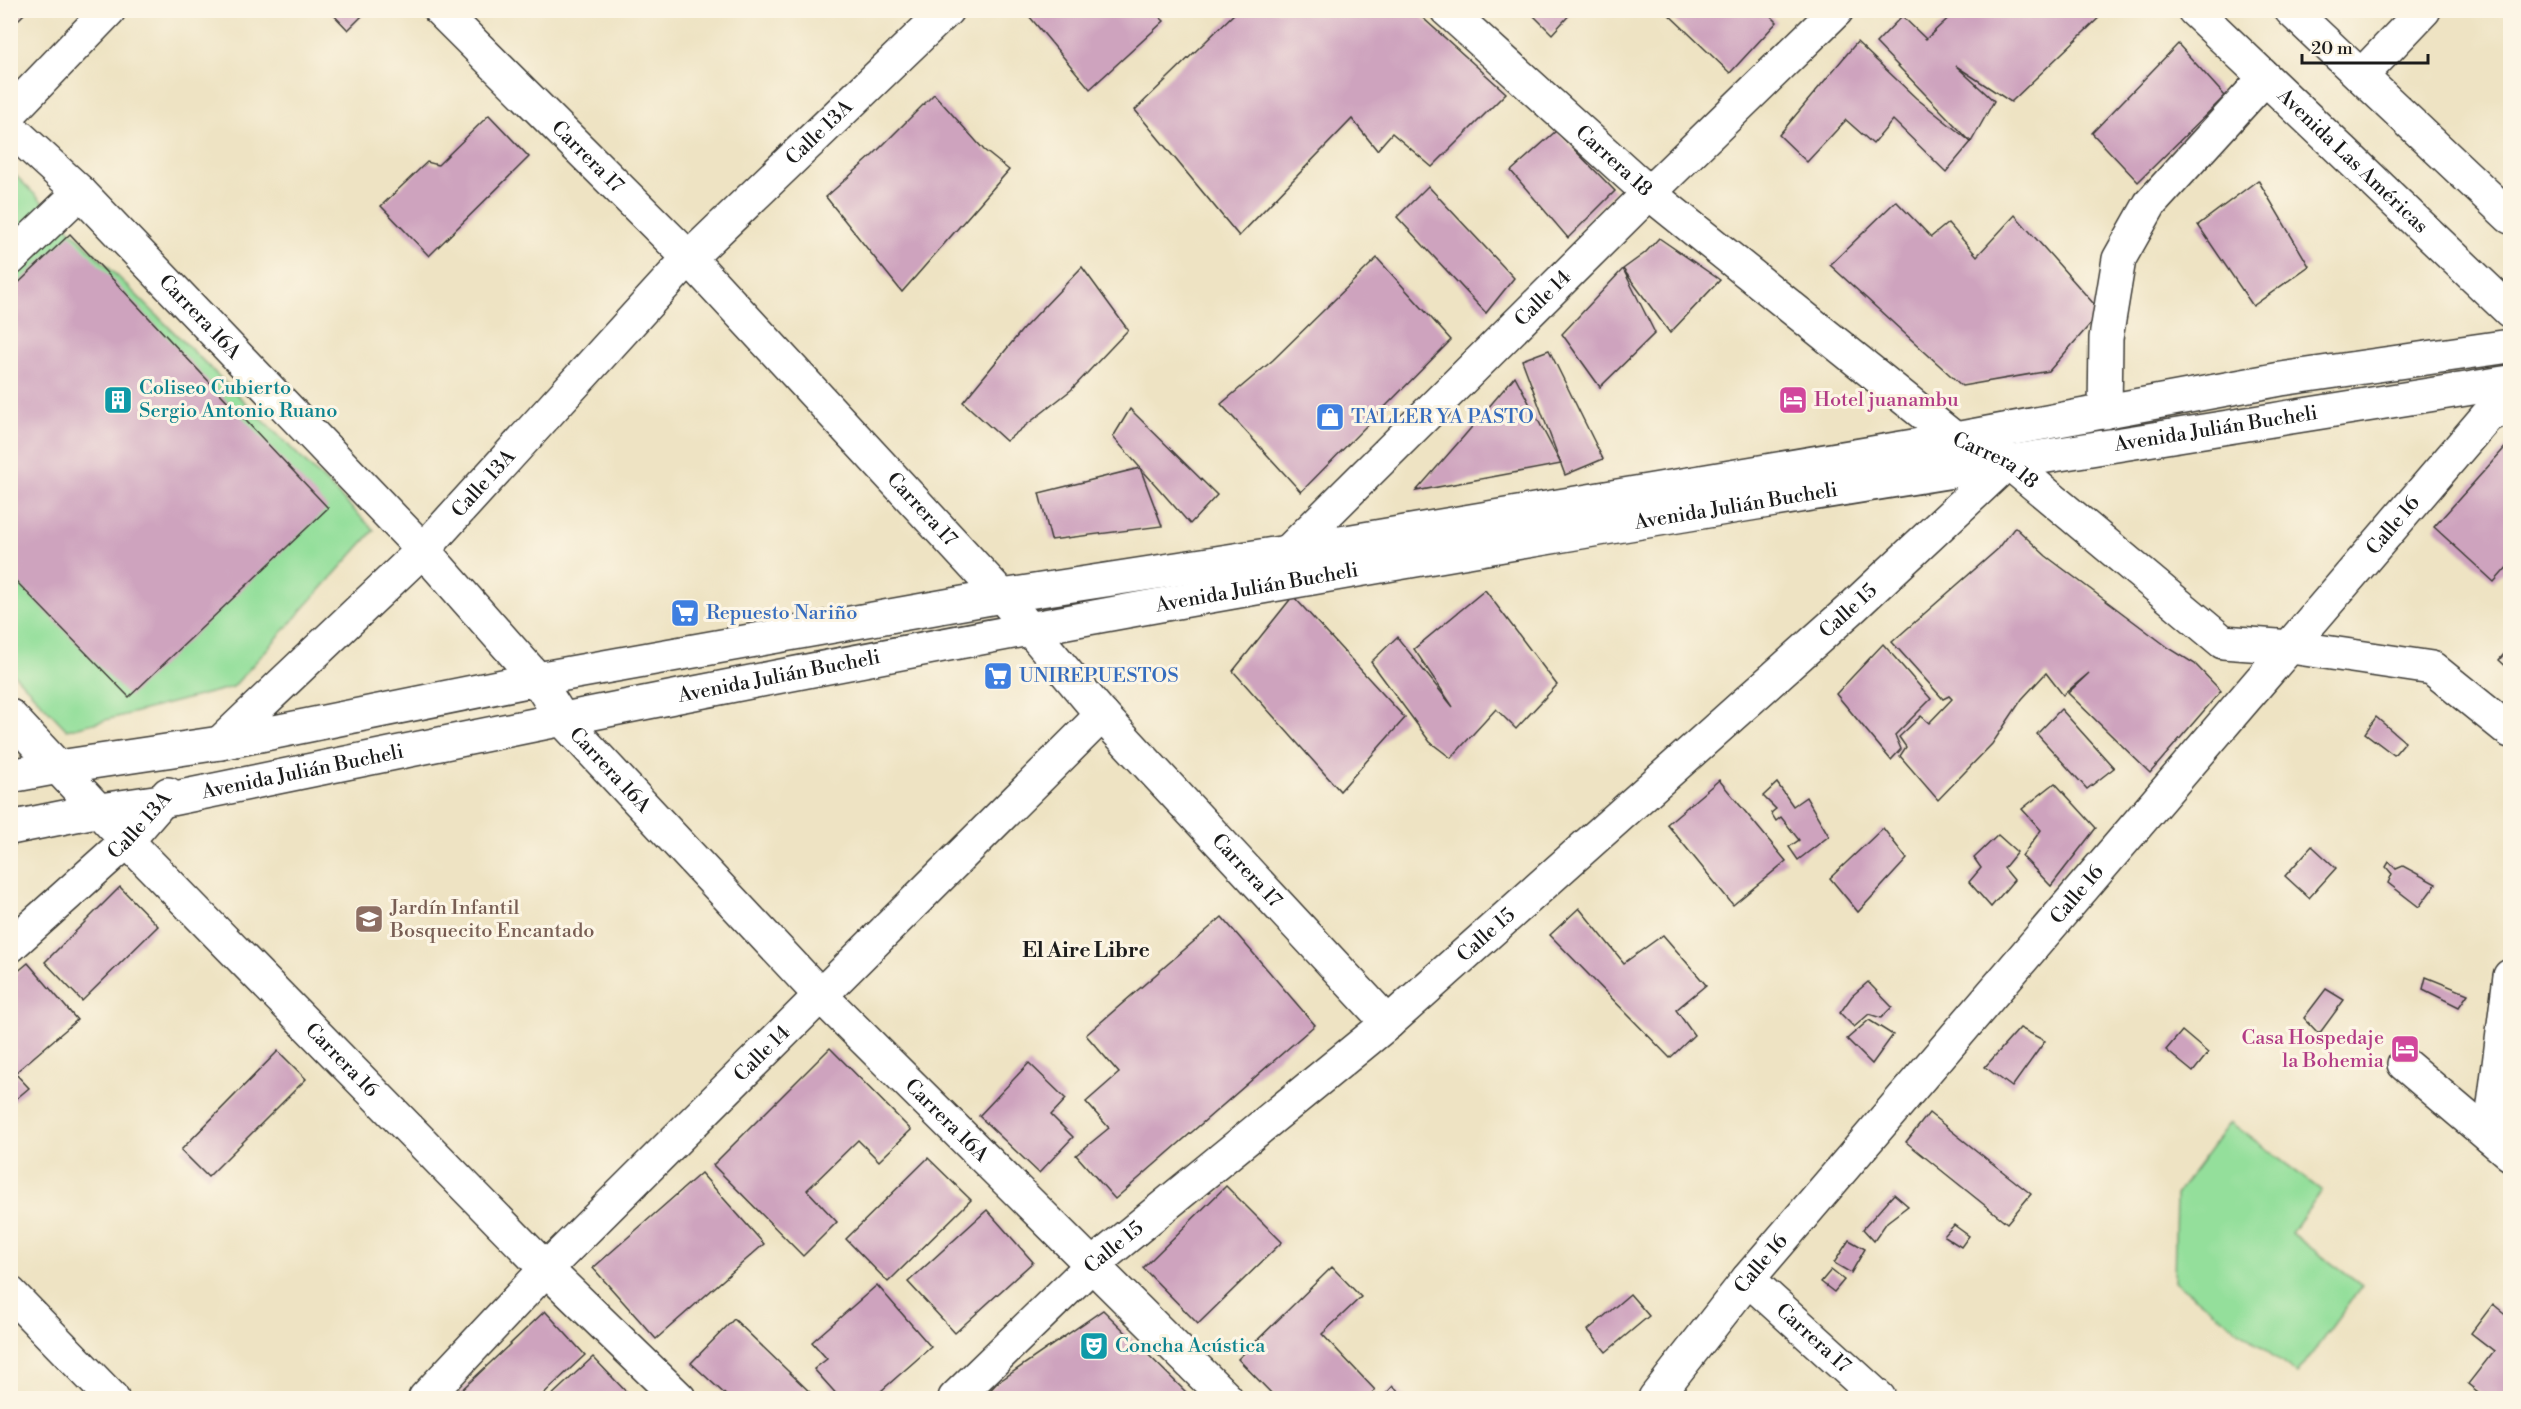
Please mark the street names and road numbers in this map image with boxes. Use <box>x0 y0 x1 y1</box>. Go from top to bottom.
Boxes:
street label: Avenida Las Américas <box>2271 83 2433 239</box>
street label: Calle 13A <box>781 94 859 171</box>
street label: Carrera 17 <box>546 115 629 198</box>
street label: Carrera 18 <box>1570 120 1657 202</box>
street label: Calle 14 <box>1510 265 1577 332</box>
street label: Carrera 16A <box>153 269 247 366</box>
street label: Avenida Julián Bucheli <box>2112 400 2320 458</box>
street label: Carrera 18 <box>1949 427 2043 494</box>
street label: Calle 13A <box>446 443 522 523</box>
street label: Carrera 17 <box>881 467 962 552</box>
street label: Avenida Julián Bucheli <box>1632 477 1840 536</box>
street label: Calle 16 <box>2361 491 2425 560</box>
street label: Avenida Julián Bucheli <box>1153 558 1361 618</box>
street label: Calle 15 <box>1814 578 1882 644</box>
street label: Avenida Julián Bucheli <box>675 645 883 709</box>
street label: Carrera 16A <box>564 722 657 819</box>
street label: Avenida Julián Bucheli <box>199 739 406 805</box>
street label: Calle 13A <box>102 786 178 865</box>
street label: Carrera 17 <box>1206 828 1287 913</box>
street label: Calle 16 <box>2045 860 2109 929</box>
street label: Calle 15 <box>1452 903 1520 968</box>
street label: Carrera 16 <box>300 1018 384 1103</box>
street label: Calle 14 <box>729 1020 796 1087</box>
street label: Carrera 16A <box>899 1074 995 1168</box>
street label: Calle 15 <box>1079 1216 1149 1279</box>
street label: Calle 16 <box>1729 1229 1793 1299</box>
street label: Carrera 17 <box>1771 1298 1856 1378</box>

